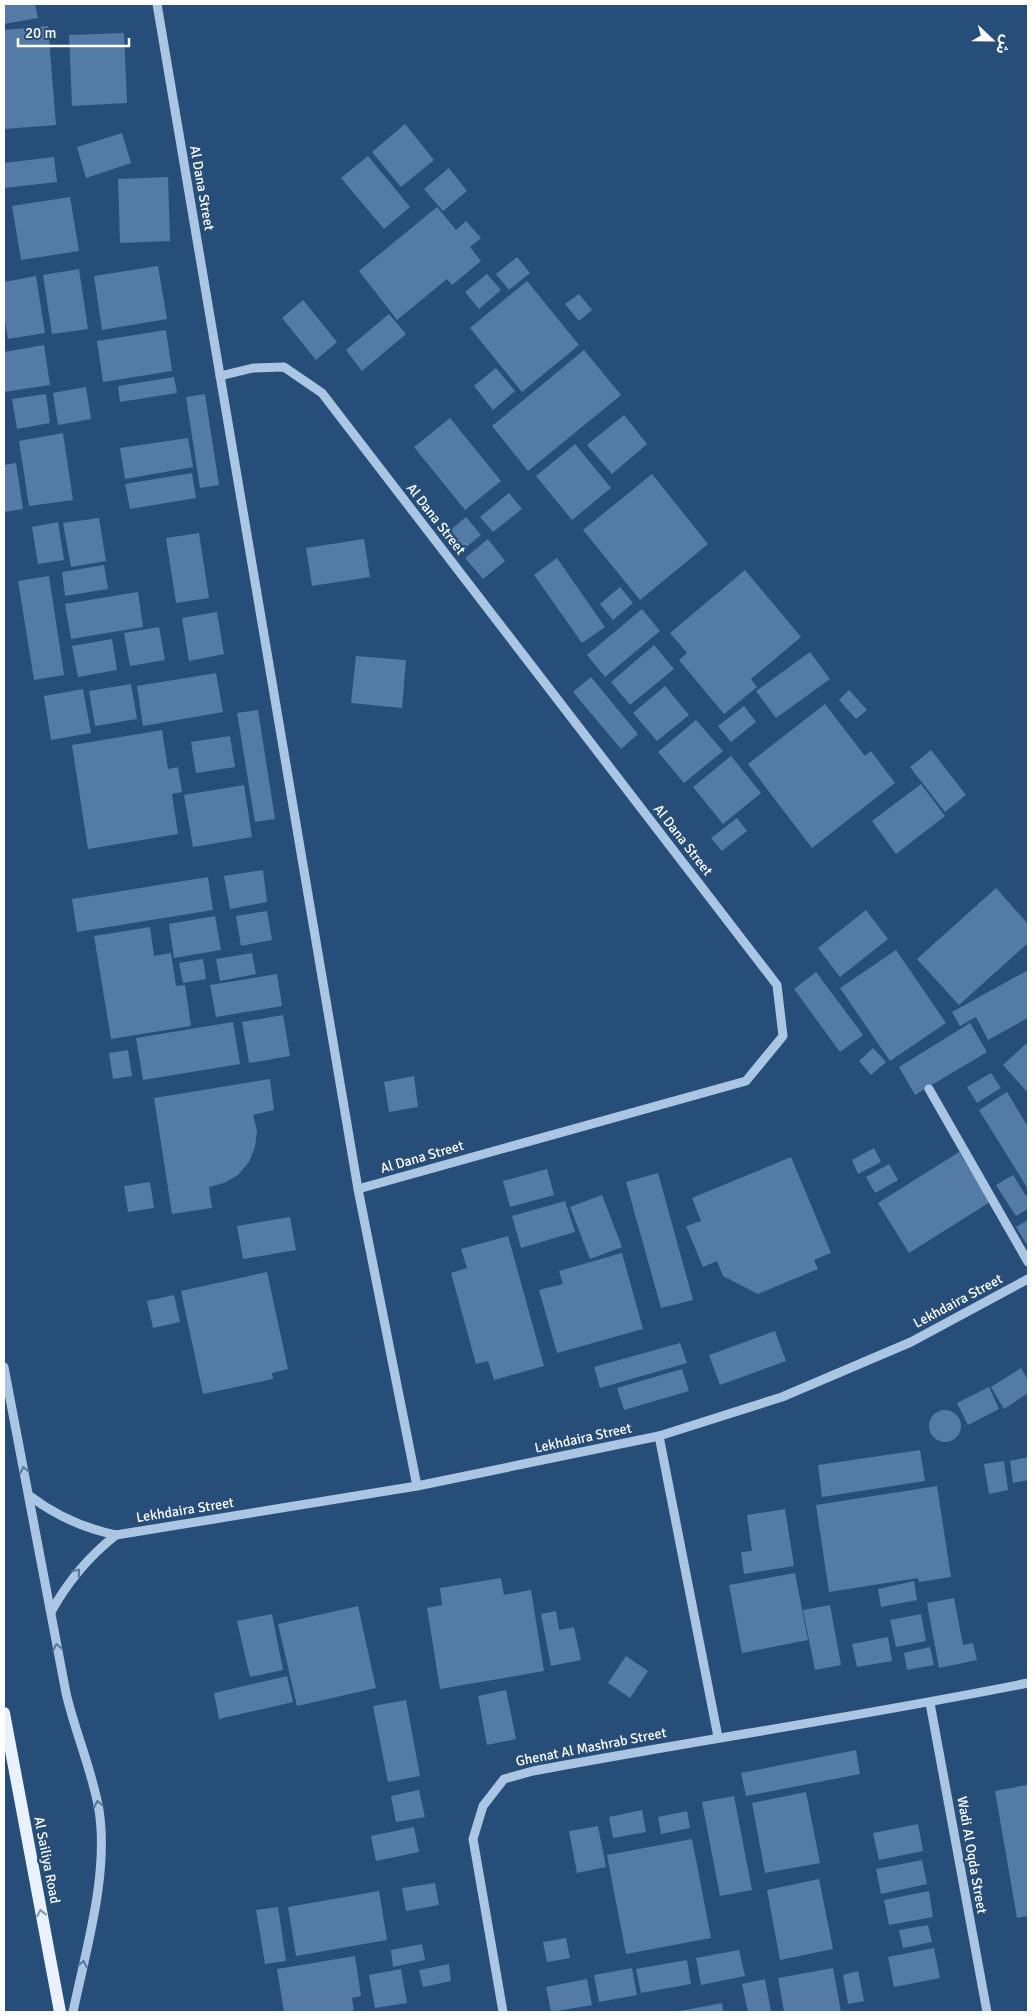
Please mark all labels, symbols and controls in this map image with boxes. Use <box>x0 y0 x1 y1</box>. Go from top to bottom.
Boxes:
scale bar <box>18 15 129 47</box>
north arrow <box>967 15 1017 65</box>
text: 20 m <box>25 24 56 42</box>
text: ش <box>992 33 1015 57</box>
street label: Al Dana Street <box>186 144 218 232</box>
street label: Al Dana Street <box>403 480 469 558</box>
street label: Al Dana Street <box>650 801 716 879</box>
street label: Al Dana Street <box>378 1137 466 1177</box>
street label: Lekhdaira Street <box>910 1270 1006 1332</box>
street label: Lekhdaira Street <box>533 1419 633 1457</box>
one-way arrow <box>20 1465 30 1474</box>
street label: Lekhdaira Street <box>135 1494 235 1526</box>
one-way arrow <box>72 1568 81 1577</box>
one-way arrow <box>53 1642 63 1651</box>
street label: Ghenat Al Mashrab Street <box>514 1724 668 1770</box>
street label: Wadi Al Oqda Street <box>953 1795 991 1915</box>
one-way arrow <box>93 1800 103 1808</box>
street label: Al Sailiya Road <box>30 1815 64 1905</box>
one-way arrow <box>37 1908 47 1917</box>
one-way arrow <box>77 1960 87 1969</box>

